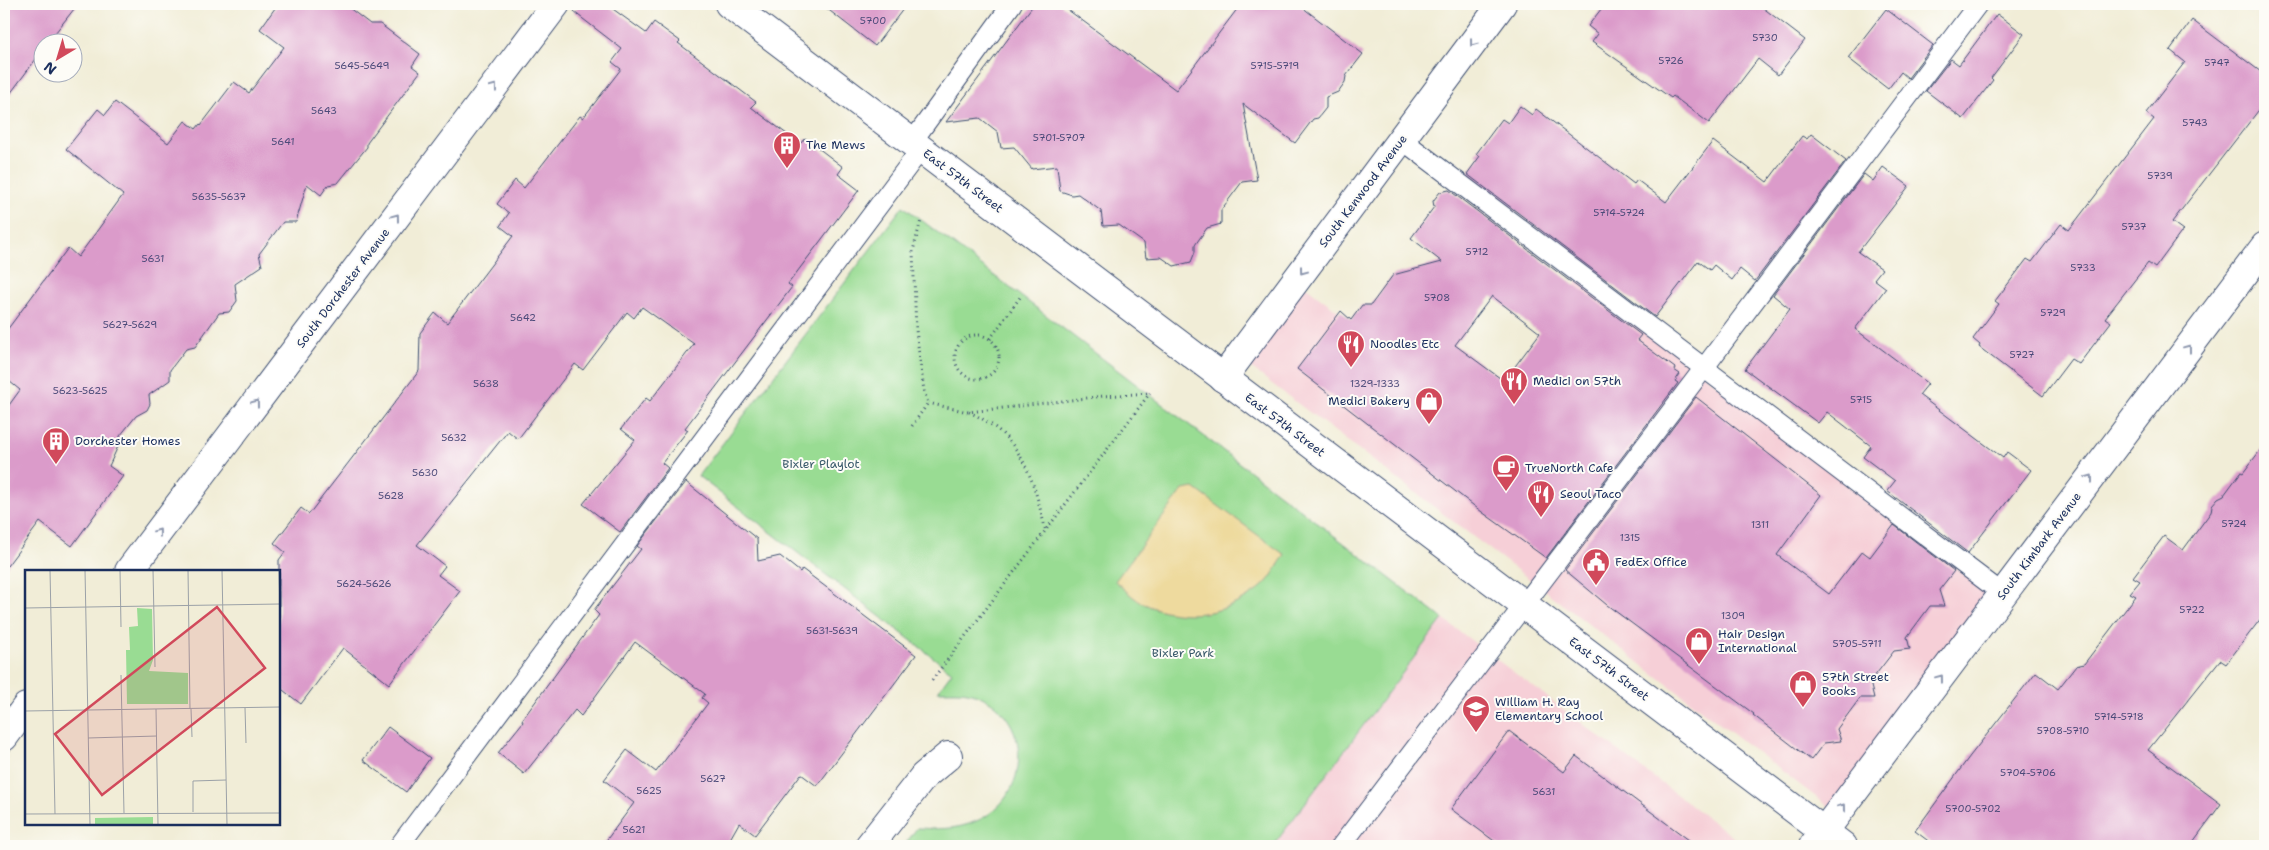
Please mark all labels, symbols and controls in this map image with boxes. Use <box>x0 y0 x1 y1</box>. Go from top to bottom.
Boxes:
house number: 5700 <box>860 14 886 27</box>
house number: 5730 <box>1752 31 1778 44</box>
north arrow <box>32 32 82 82</box>
one-way arrow <box>1470 37 1479 47</box>
house number: 5726 <box>1658 54 1684 67</box>
house number: 5747 <box>2204 56 2230 69</box>
text: N <box>40 58 60 79</box>
house number: 5645-5649 <box>334 59 390 72</box>
house number: 5715-5719 <box>1251 59 1299 72</box>
one-way arrow <box>488 84 496 93</box>
house number: 5643 <box>311 104 337 117</box>
house number: 5743 <box>2182 116 2208 129</box>
building icon: The Mews <box>772 130 802 169</box>
house number: 5701-5707 <box>1033 131 1085 144</box>
street label: South Kenwood Avenue <box>1315 131 1411 251</box>
house number: 5641 <box>271 135 295 148</box>
place label: The Mews <box>806 137 865 153</box>
street label: East 57th Street <box>920 146 1006 216</box>
house number: 5739 <box>2147 169 2173 182</box>
house number: 5635-5637 <box>192 190 246 203</box>
house number: 5714-5724 <box>1593 206 1645 219</box>
one-way arrow <box>390 213 399 223</box>
house number: 5737 <box>2121 220 2147 233</box>
street label: South Dorchester Avenue <box>293 225 394 351</box>
house number: 5712 <box>1466 245 1488 258</box>
house number: 5631 <box>142 252 164 265</box>
house number: 5733 <box>2070 261 2096 274</box>
one-way arrow <box>1300 265 1308 274</box>
house number: 5708 <box>1424 291 1450 304</box>
house number: 5729 <box>2040 306 2066 319</box>
house number: 5642 <box>510 311 536 324</box>
house number: 5627-5629 <box>103 318 157 331</box>
restaurant icon: Noodles Etc <box>1336 329 1366 368</box>
place label: Noodles Etc <box>1370 336 1439 352</box>
one-way arrow <box>2182 344 2191 354</box>
house number: 5727 <box>2009 348 2035 361</box>
restaurant icon: Medici on 57th <box>1499 366 1529 405</box>
place label: Medici on 57th <box>1533 373 1621 389</box>
house number: 5638 <box>473 377 499 390</box>
house number: 1329-1333 <box>1350 377 1400 390</box>
house number: 5623-5625 <box>53 384 107 397</box>
shop icon: Medici Bakery <box>1414 386 1444 425</box>
street label: East 57th Street <box>1242 390 1328 460</box>
place label: Medici Bakery <box>1328 393 1410 409</box>
house number: 5715 <box>1850 393 1872 406</box>
one-way arrow <box>250 399 259 409</box>
building icon: Dorchester Homes <box>41 426 71 465</box>
house number: 5632 <box>441 431 467 444</box>
place label: Dorchester Homes <box>75 433 180 449</box>
cafe icon: TrueNorth Cafe <box>1491 453 1521 492</box>
park label: Bixler Playlot <box>782 456 860 472</box>
place label: TrueNorth Cafe <box>1525 460 1614 476</box>
house number: 5630 <box>412 466 438 479</box>
one-way arrow <box>2085 475 2093 484</box>
restaurant icon: Seoul Taco <box>1526 479 1556 518</box>
place label: Seoul Taco <box>1560 486 1622 502</box>
house number: 5628 <box>378 489 404 502</box>
street label: South Kimbark Avenue <box>1993 489 2085 603</box>
house number: 5724 <box>2221 517 2247 530</box>
house number: 1311 <box>1751 518 1769 531</box>
one-way arrow <box>152 528 161 538</box>
house number: 1315 <box>1620 531 1640 544</box>
public building icon: FedEx Office <box>1581 547 1611 586</box>
place label: FedEx Office <box>1615 554 1687 570</box>
inset map <box>25 570 280 825</box>
house number: 5624-5626 <box>336 577 392 590</box>
house number: 5722 <box>2179 603 2205 616</box>
house number: 1309 <box>1721 609 1745 622</box>
house number: 5631-5639 <box>806 624 858 637</box>
shop icon: Hair Design International <box>1684 626 1714 665</box>
place label: Hair Design International <box>1718 626 1797 656</box>
street label: East 57th Street <box>1566 634 1652 704</box>
house number: 5705-5711 <box>1832 637 1882 650</box>
park label: Bixler Park <box>1152 645 1214 661</box>
shop icon: 57th Street Books <box>1788 669 1818 708</box>
place label: 57th Street Books <box>1822 669 1889 699</box>
one-way arrow <box>1934 674 1943 684</box>
school or university icon: William H. Ray Elementary School <box>1461 694 1491 733</box>
place label: William H. Ray Elementary School <box>1495 694 1603 724</box>
house number: 5714-5718 <box>2094 710 2144 723</box>
house number: 5708-5710 <box>2037 724 2089 737</box>
house number: 5704-5706 <box>2000 766 2056 779</box>
house number: 5627 <box>700 772 726 785</box>
house number: 5625 <box>636 784 662 797</box>
house number: 5631 <box>1533 785 1555 798</box>
house number: 5700-5702 <box>1945 802 2001 815</box>
one-way arrow <box>1836 803 1845 813</box>
house number: 5621 <box>622 823 646 836</box>

